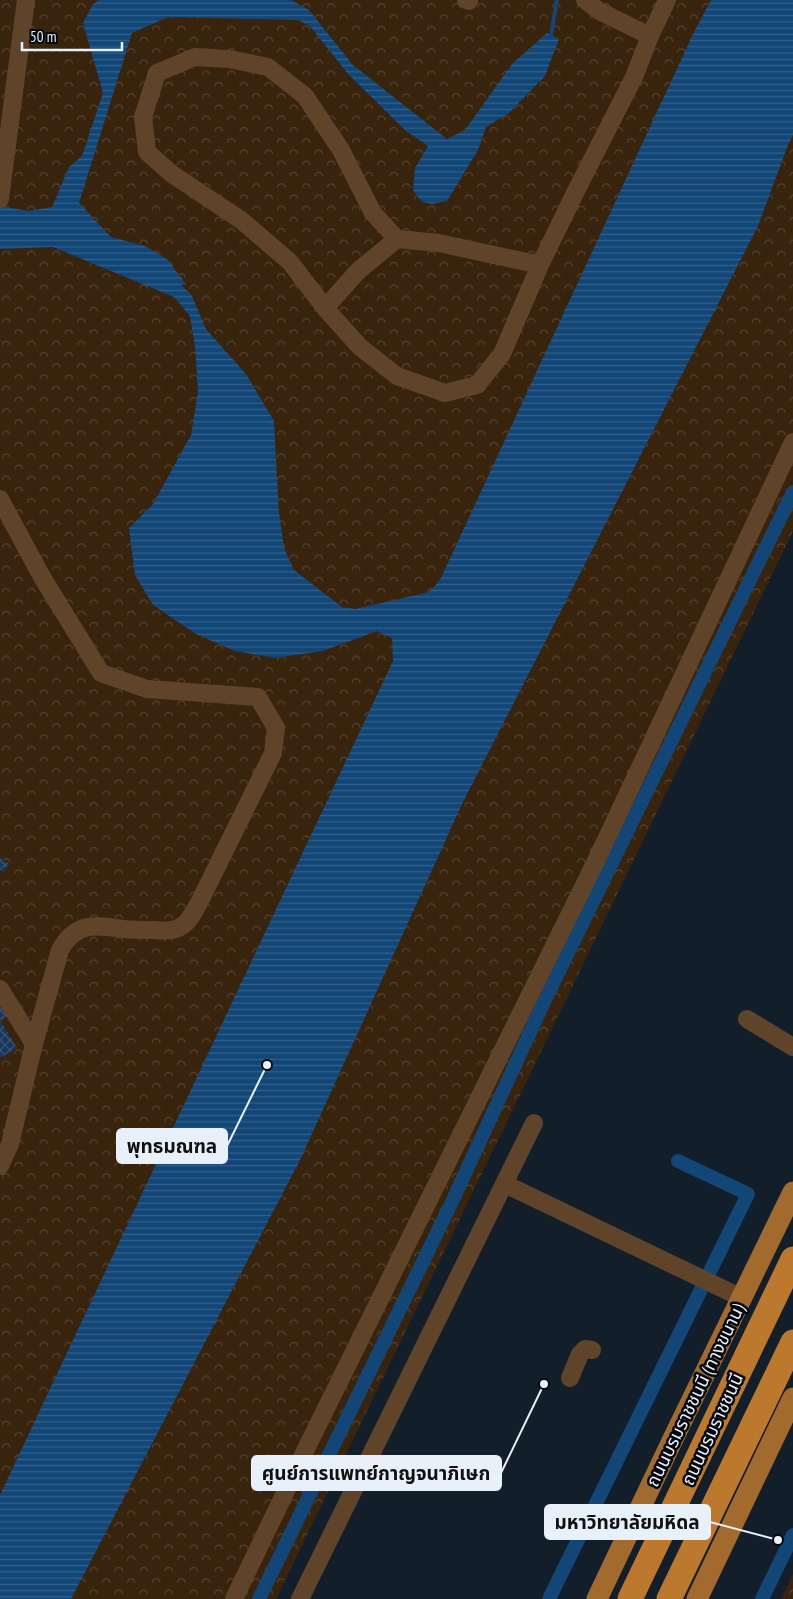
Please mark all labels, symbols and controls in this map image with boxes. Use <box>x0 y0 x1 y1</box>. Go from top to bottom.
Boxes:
scale bar <box>22 20 122 52</box>
text: 50 m <box>30 27 56 46</box>
callout: พุทธมณฑล <box>117 1129 227 1163</box>
text: พุทธมณฑล <box>127 1134 217 1158</box>
street label: ถนนบรมราชชนนี (ทางขนาน) <box>641 1300 749 1490</box>
street label: ถนนบรมราชชนนี <box>677 1369 747 1489</box>
callout: ศูนย์การแพทย์กาญจนาภิเษก <box>252 1456 501 1490</box>
text: ศูนย์การแพทย์กาญจนาภิเษก <box>262 1461 490 1485</box>
callout: มหาวิทยาลัยมหิดล <box>545 1505 710 1539</box>
text: มหาวิทยาลัยมหิดล <box>554 1510 700 1534</box>

